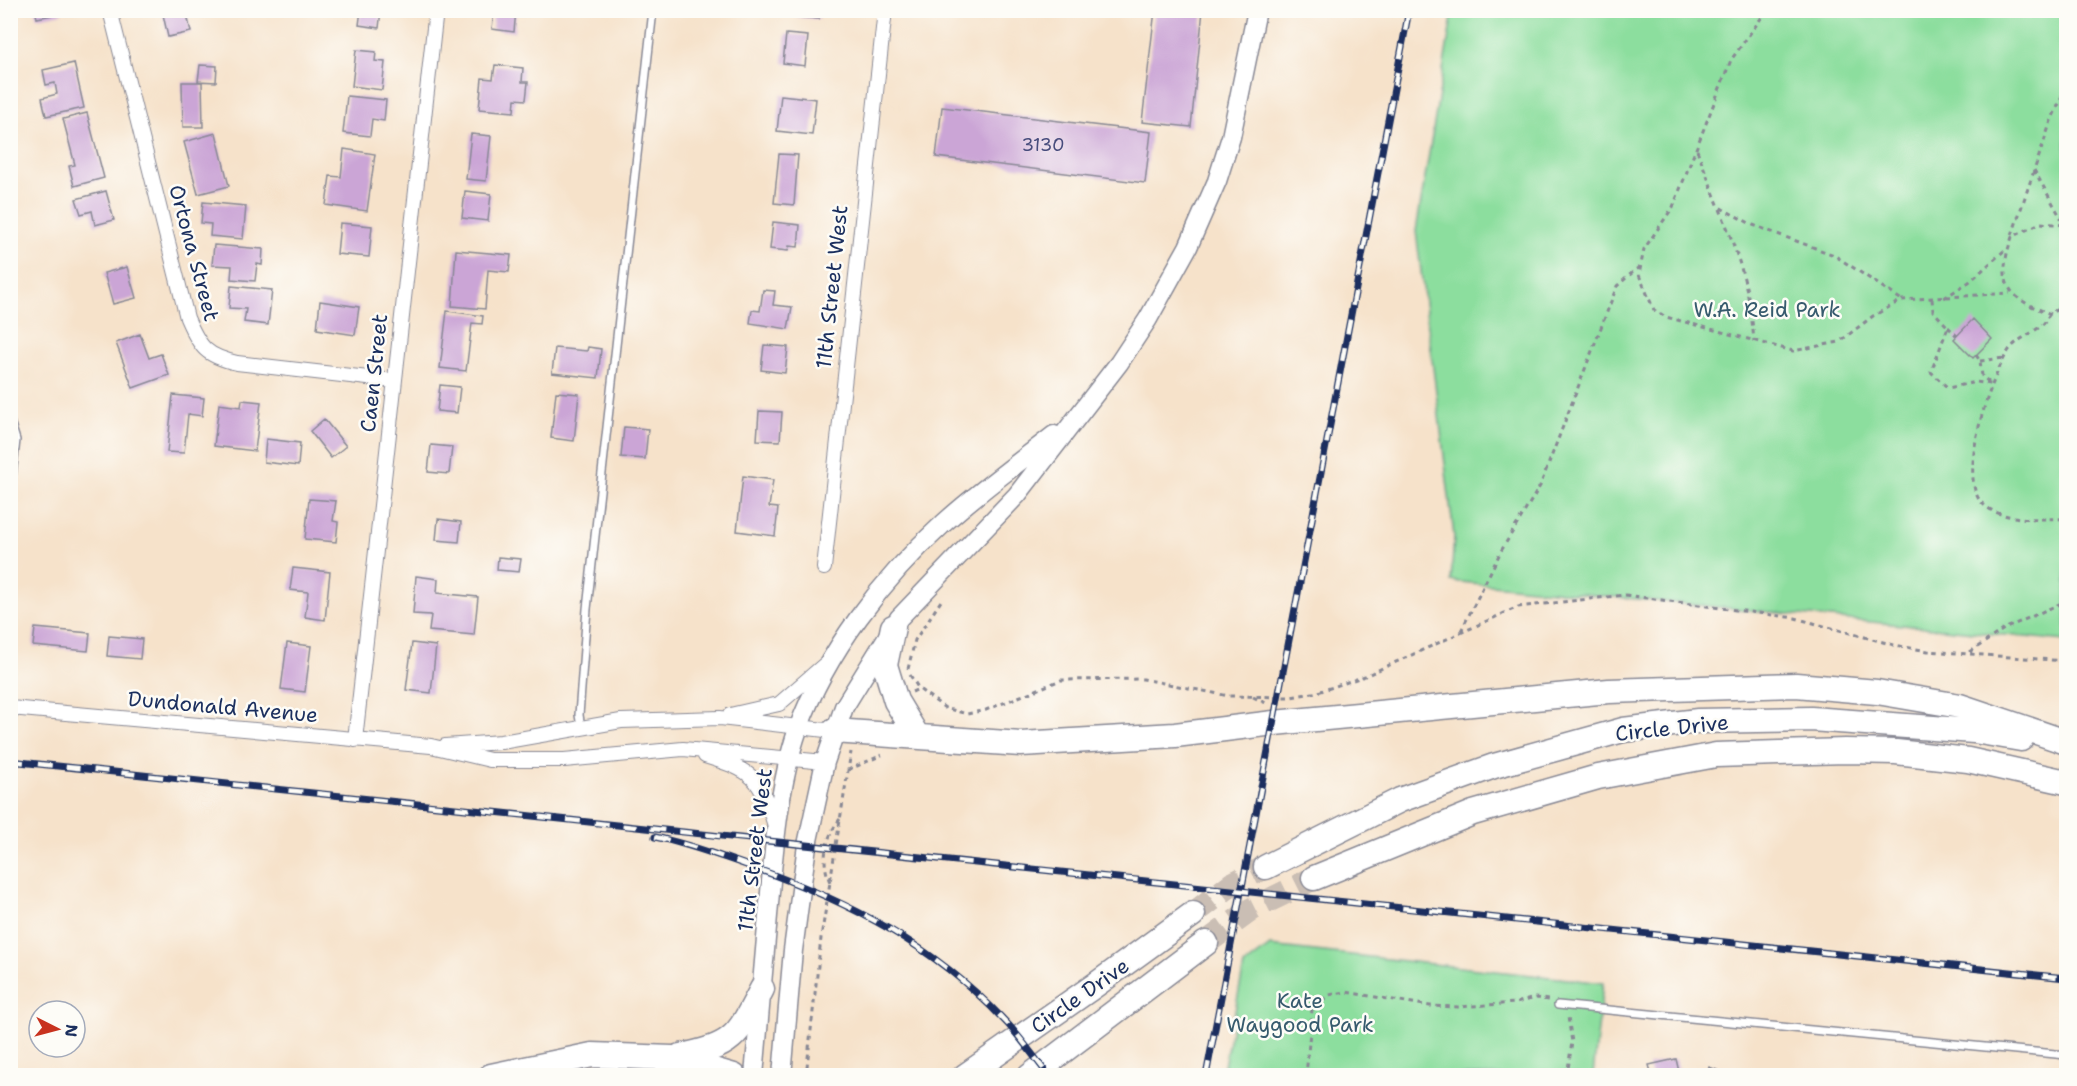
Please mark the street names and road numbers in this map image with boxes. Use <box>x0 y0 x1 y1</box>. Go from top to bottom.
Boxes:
street label: Ortona Street <box>162 182 226 324</box>
street label: 11th Street West <box>809 204 855 370</box>
street label: Caen Street <box>354 312 394 434</box>
street label: Dundonald Avenue <box>127 685 319 729</box>
street label: Circle Drive <box>1614 708 1730 748</box>
street label: 11th Street West <box>731 767 779 933</box>
street label: Circle Drive <box>1025 952 1135 1040</box>

